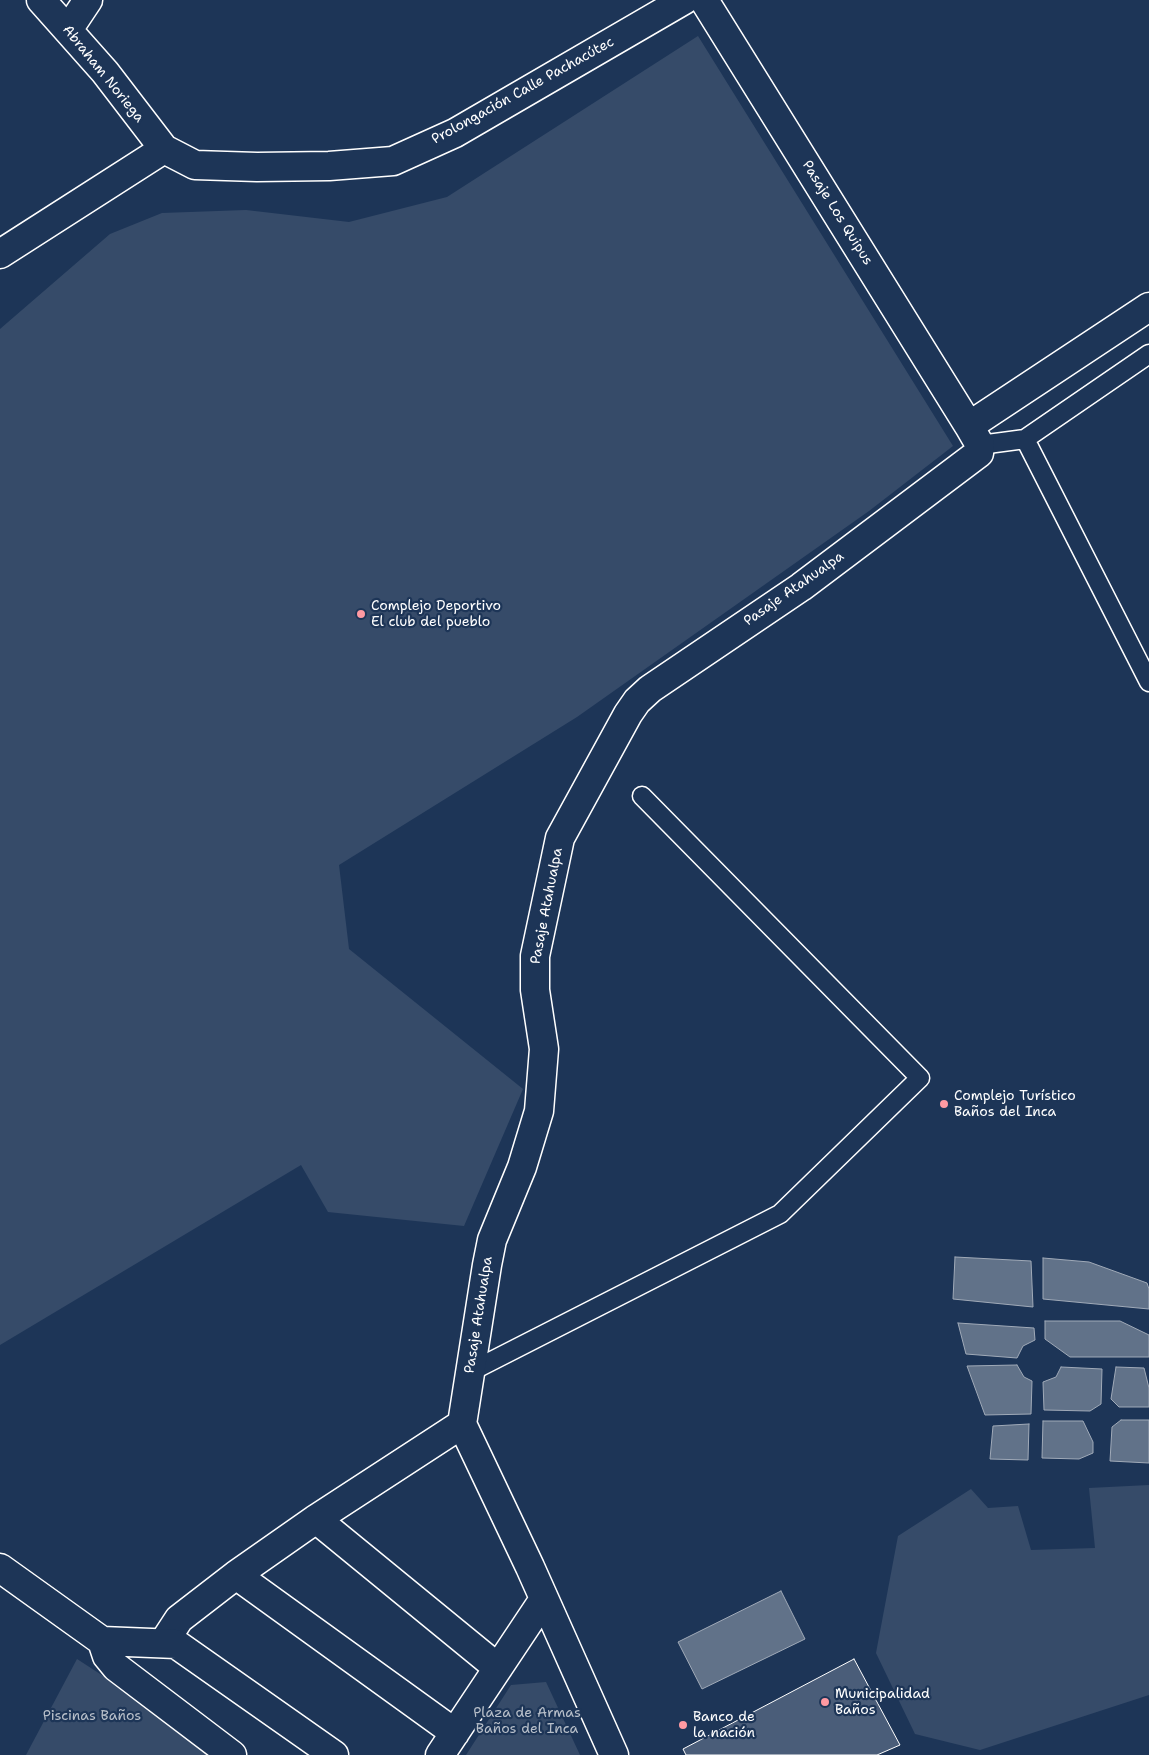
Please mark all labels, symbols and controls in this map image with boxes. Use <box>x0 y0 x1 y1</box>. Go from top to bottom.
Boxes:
street label: Abraham Noriega <box>59 22 147 126</box>
street label: Prolongación Calle Pachacútec <box>429 34 617 148</box>
street label: Pasaje Los Quipus <box>798 158 876 268</box>
street label: Pasaje Atahualpa <box>741 548 847 630</box>
place label: Complejo Deportivo El club del pueblo <box>371 598 501 630</box>
marker: Complejo Deportivo El club del pueblo <box>355 608 367 620</box>
street label: Pasaje Atahualpa <box>527 846 567 966</box>
place label: Complejo Turístico Baños del Inca <box>954 1088 1076 1120</box>
marker: Complejo Turístico Baños del Inca <box>938 1098 950 1110</box>
street label: Pasaje Atahualpa <box>461 1255 497 1375</box>
place label: Municipalidad Baños <box>835 1686 930 1718</box>
marker: Municipalidad Baños <box>819 1696 831 1708</box>
park label: Plaza de Armas Baños del Inca <box>473 1705 581 1738</box>
park label: Piscinas Baños <box>43 1708 141 1724</box>
place label: Banco de la nación <box>693 1709 755 1741</box>
marker: Banco de la nación <box>677 1719 689 1731</box>

